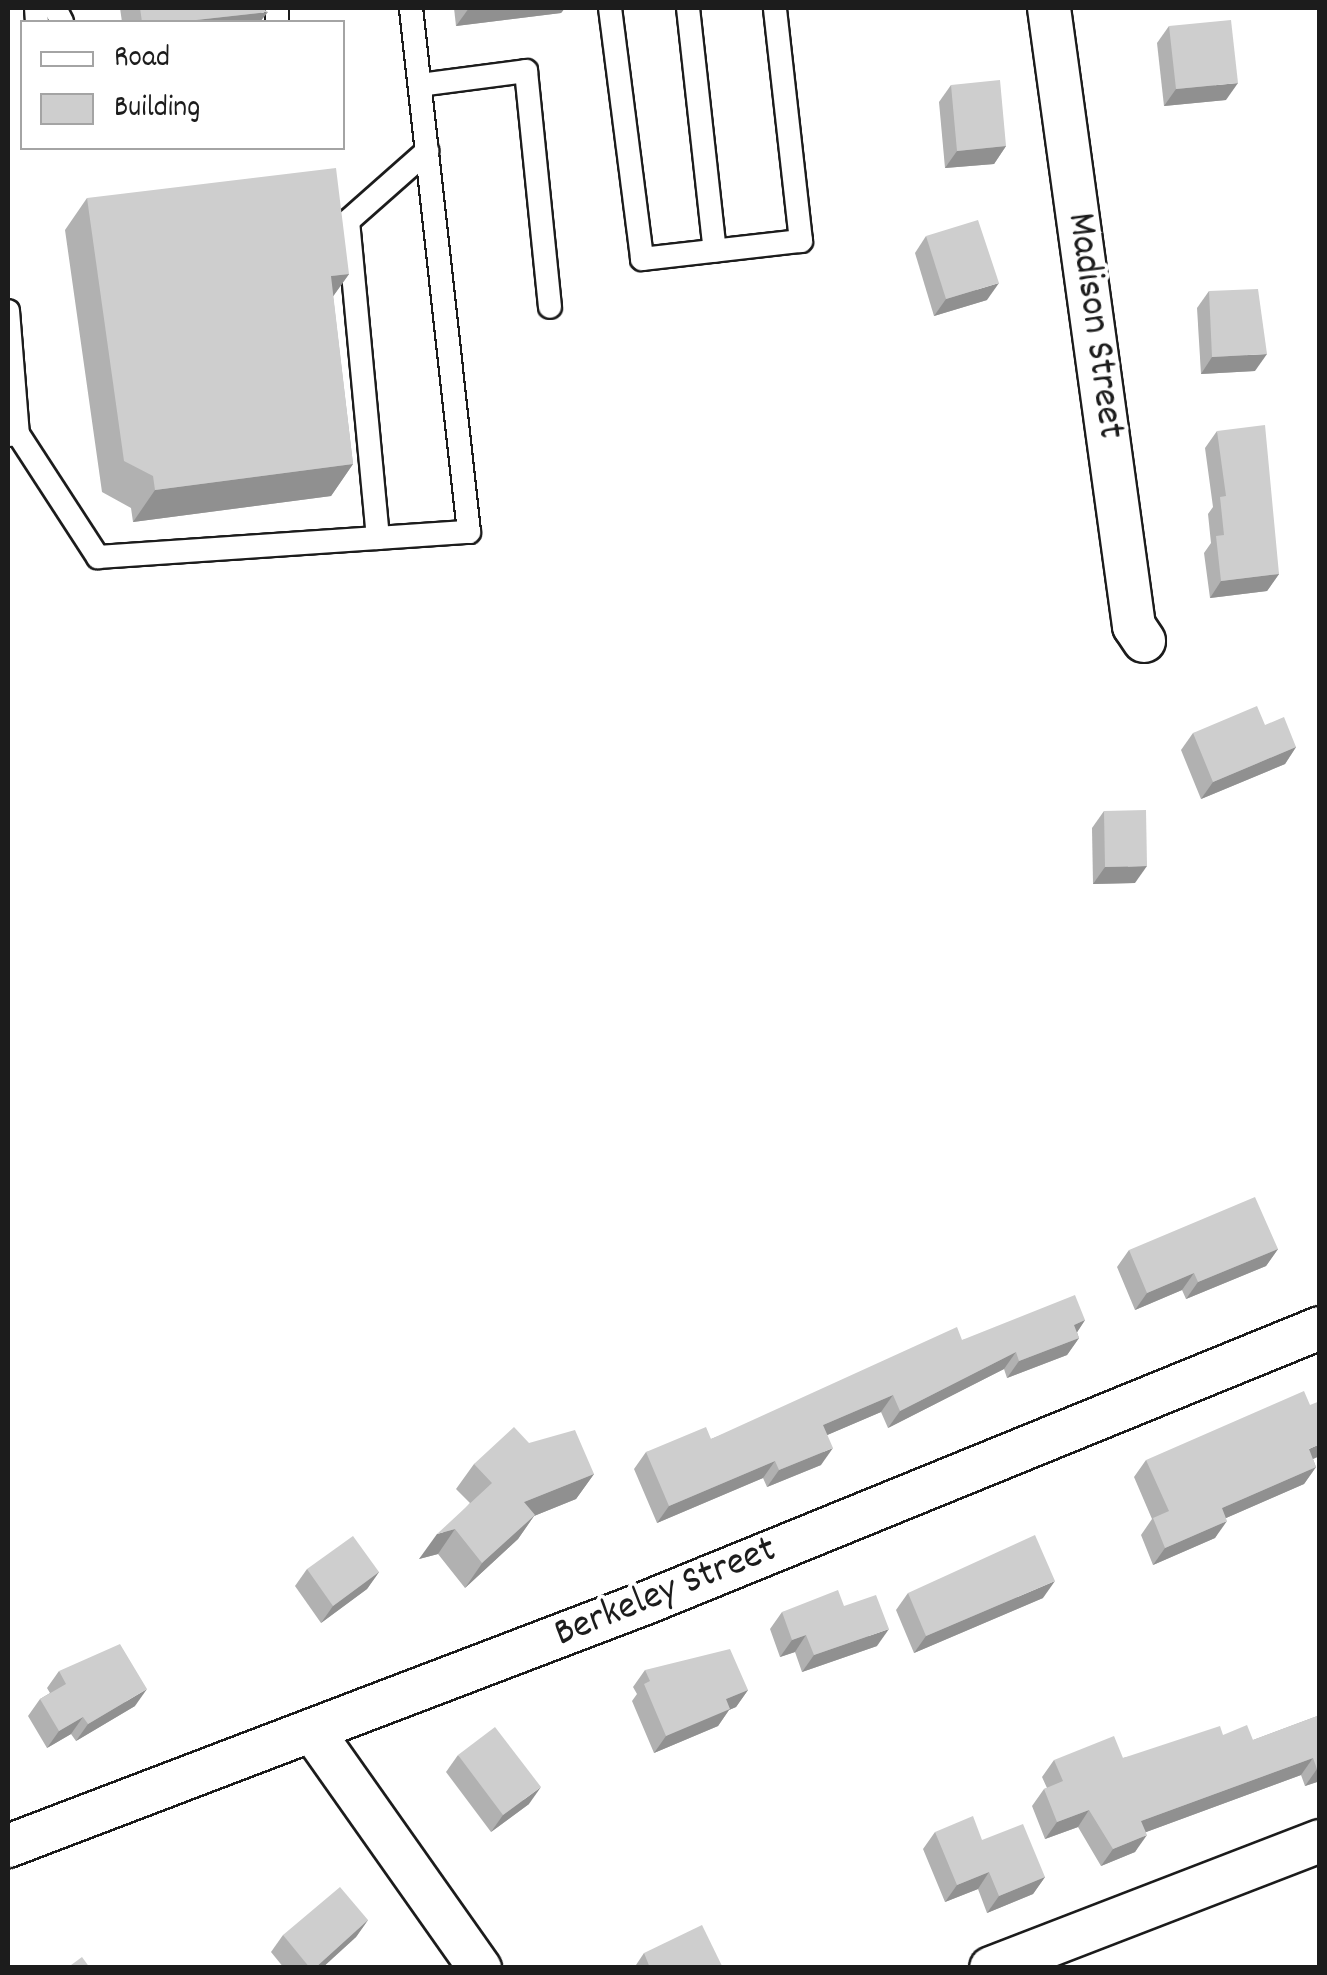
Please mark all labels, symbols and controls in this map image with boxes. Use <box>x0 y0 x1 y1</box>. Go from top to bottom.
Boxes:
legend <box>20 20 345 150</box>
text: Road <box>114 38 170 81</box>
text: Building <box>114 88 200 131</box>
street label: Madison Street <box>1053 210 1133 442</box>
street label: Berkeley Street <box>548 1528 784 1660</box>

